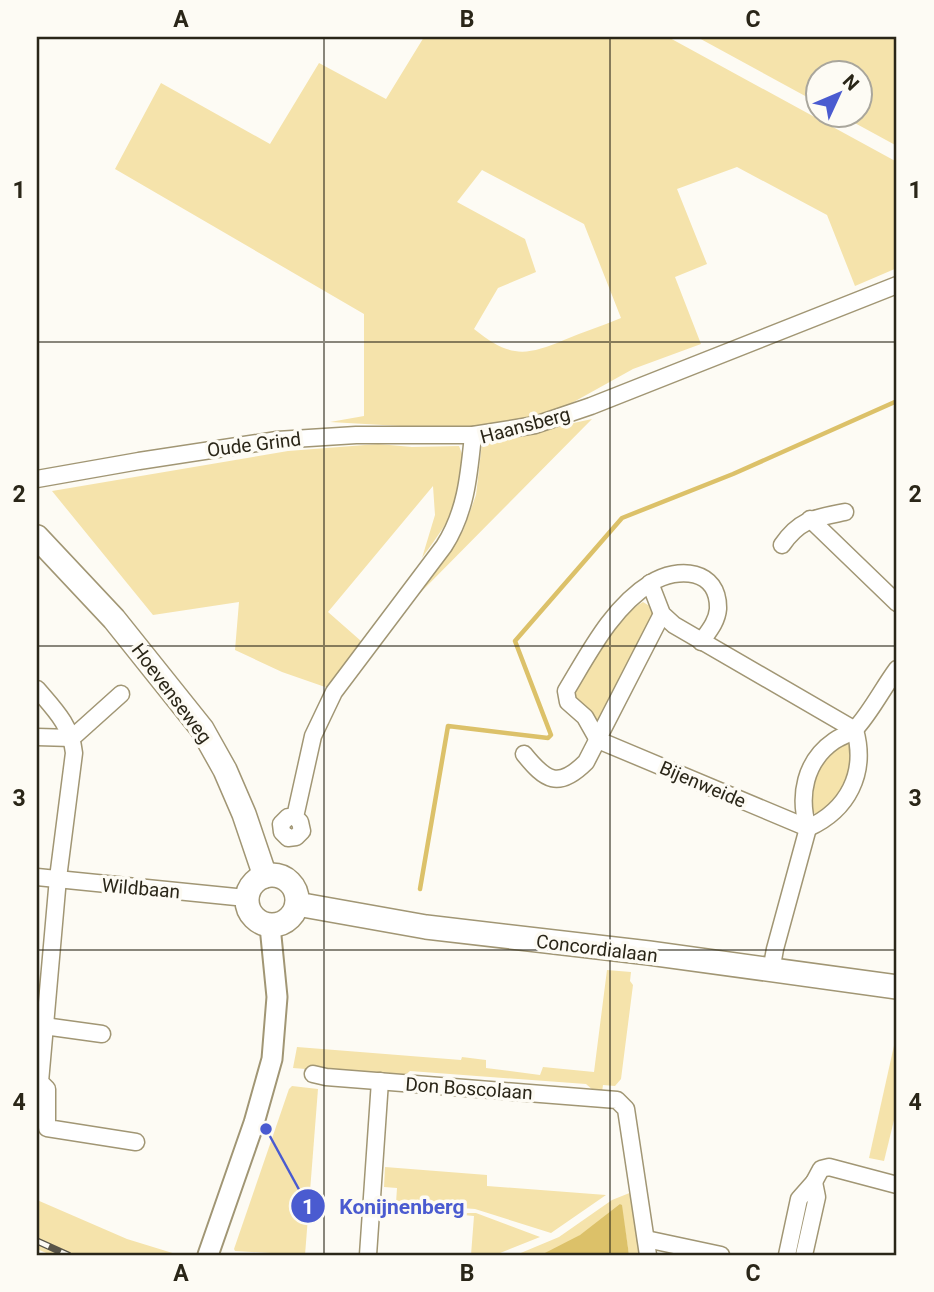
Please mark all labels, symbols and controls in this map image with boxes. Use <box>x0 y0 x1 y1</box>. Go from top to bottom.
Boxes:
text: A <box>173 6 189 33</box>
text: B <box>460 6 474 33</box>
text: C <box>745 6 761 33</box>
north arrow <box>804 60 874 130</box>
text: N <box>838 70 864 95</box>
text: 1 <box>12 177 26 204</box>
text: 1 <box>908 177 922 204</box>
street label: Haansberg <box>478 402 573 449</box>
street label: Oude Grind <box>206 427 302 462</box>
text: 2 <box>12 481 26 508</box>
text: 2 <box>908 481 922 508</box>
street label: Hoevenseweg <box>127 639 217 748</box>
street label: Bijenweide <box>656 756 749 813</box>
text: 3 <box>12 785 26 812</box>
text: 3 <box>908 785 922 812</box>
street label: Wildbaan <box>101 874 181 903</box>
street label: Concordialaan <box>535 930 659 967</box>
street label: Don Boscolaan <box>405 1073 533 1104</box>
text: 4 <box>12 1089 26 1116</box>
text: 4 <box>908 1089 922 1116</box>
callout: Konijnenberg <box>290 1185 479 1227</box>
text: 1 <box>302 1195 314 1219</box>
text: Konijnenberg <box>339 1195 465 1219</box>
text: A <box>173 1260 189 1287</box>
text: B <box>460 1260 474 1287</box>
text: C <box>745 1260 761 1287</box>

